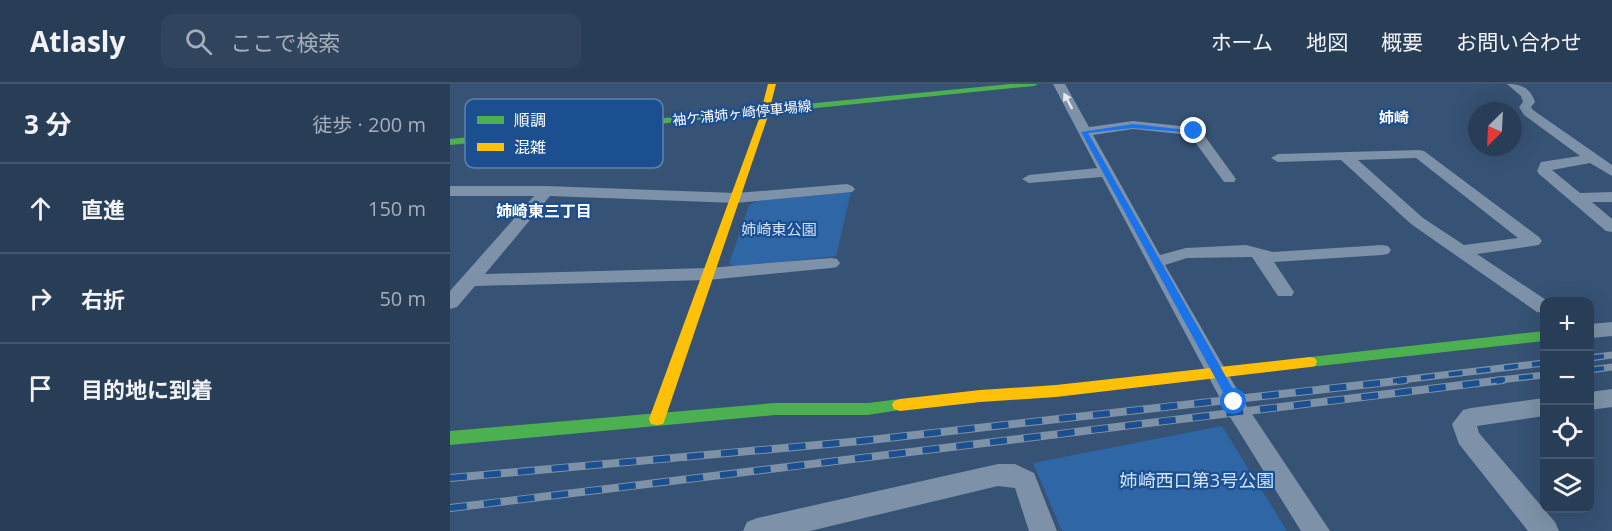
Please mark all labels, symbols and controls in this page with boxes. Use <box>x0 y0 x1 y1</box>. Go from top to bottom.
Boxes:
search box <box>161 14 581 68</box>
text: Atlasly <box>30 22 125 60</box>
icon: search <box>182 25 215 58</box>
text: ここで検索 <box>230 27 340 57</box>
text: ホーム <box>1211 28 1273 56</box>
text: 地図 <box>1306 28 1348 56</box>
text: 概要 <box>1381 28 1423 56</box>
text: お問い合わせ <box>1456 28 1582 56</box>
one-way arrow <box>1063 92 1073 109</box>
street label: 袖ケ浦姉ヶ崎停車場線 <box>671 96 813 129</box>
legend <box>465 99 663 168</box>
north arrow <box>1468 102 1522 156</box>
text: 3 分 <box>24 106 72 142</box>
district label: 姉崎 <box>1379 107 1409 127</box>
text: 順調 <box>514 109 546 131</box>
text: 徒歩 · 200 m <box>312 111 426 138</box>
route end <box>1180 117 1206 143</box>
text: 混雑 <box>514 136 546 158</box>
icon: ahead <box>24 192 57 225</box>
text: 直進 <box>81 194 125 224</box>
text: 150 m <box>368 195 426 222</box>
district label: 姉崎東三丁目 <box>496 200 592 222</box>
park label: 姉崎東公園 <box>741 219 817 239</box>
icon: right <box>24 282 57 315</box>
text: 右折 <box>81 284 125 314</box>
text: 50 m <box>379 285 426 312</box>
map controls <box>1540 297 1594 513</box>
button: + <box>1540 297 1594 351</box>
button: − <box>1540 351 1594 405</box>
icon: arrive <box>24 372 57 405</box>
text: 目的地に到着 <box>81 374 213 404</box>
route start <box>1220 388 1246 414</box>
button: locate <box>1540 405 1594 459</box>
button: layers <box>1540 459 1594 513</box>
park label: 姉崎西口第3号公園 <box>1120 468 1274 492</box>

